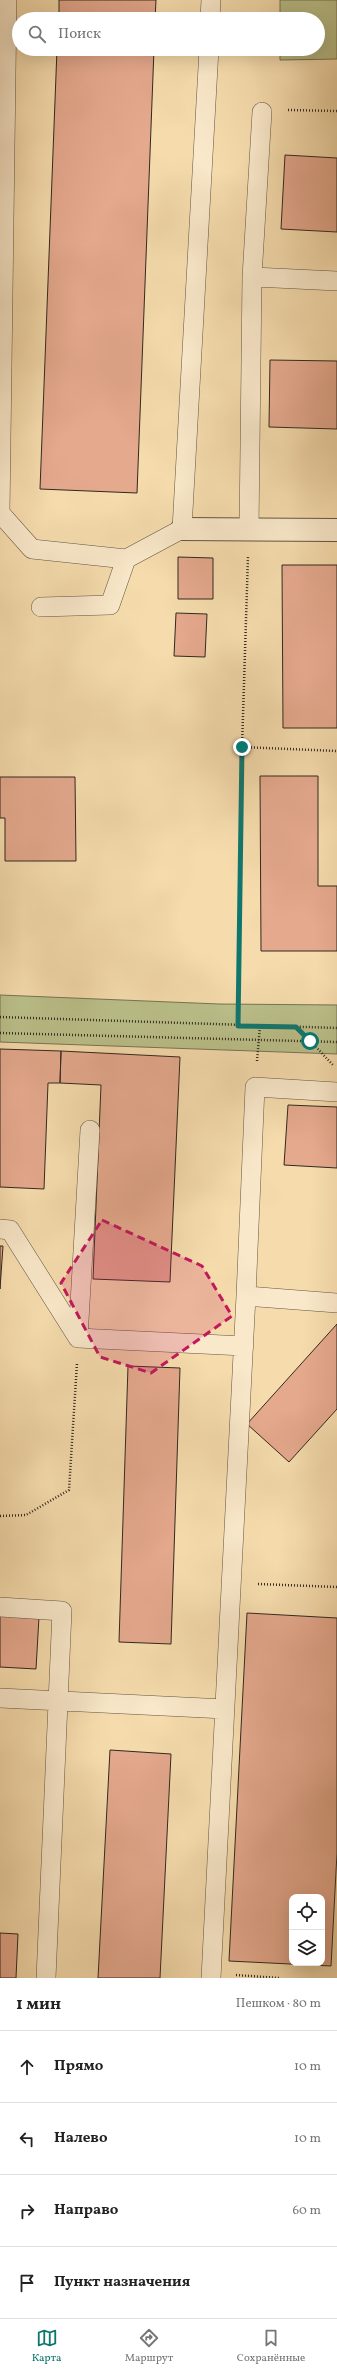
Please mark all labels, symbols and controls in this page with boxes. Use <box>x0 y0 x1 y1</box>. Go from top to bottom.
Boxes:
search box <box>12 12 325 56</box>
icon: search <box>26 23 48 45</box>
text: Поиск <box>58 24 101 45</box>
route end <box>233 738 251 756</box>
route start <box>301 1032 319 1050</box>
map controls <box>289 1894 325 1966</box>
button: locate <box>289 1894 325 1930</box>
button: layers <box>289 1930 325 1966</box>
text: 1 мин <box>16 1993 61 2016</box>
text: Пешком · 80 m <box>236 1995 321 2013</box>
icon: ahead <box>16 2056 38 2078</box>
text: Прямо <box>54 2056 103 2077</box>
text: 10 m <box>294 2058 321 2076</box>
icon: left <box>16 2128 38 2150</box>
text: Налево <box>54 2128 108 2149</box>
text: 10 m <box>294 2130 321 2148</box>
icon: right <box>16 2200 38 2222</box>
text: Направо <box>54 2200 118 2221</box>
text: 60 m <box>293 2202 321 2220</box>
icon: arrive <box>16 2272 38 2294</box>
text: Пункт назначения <box>54 2272 190 2293</box>
tab: Карта <box>32 2327 62 2366</box>
tab: Маршрут <box>125 2327 173 2366</box>
tab: Сохранённые <box>237 2327 305 2366</box>

